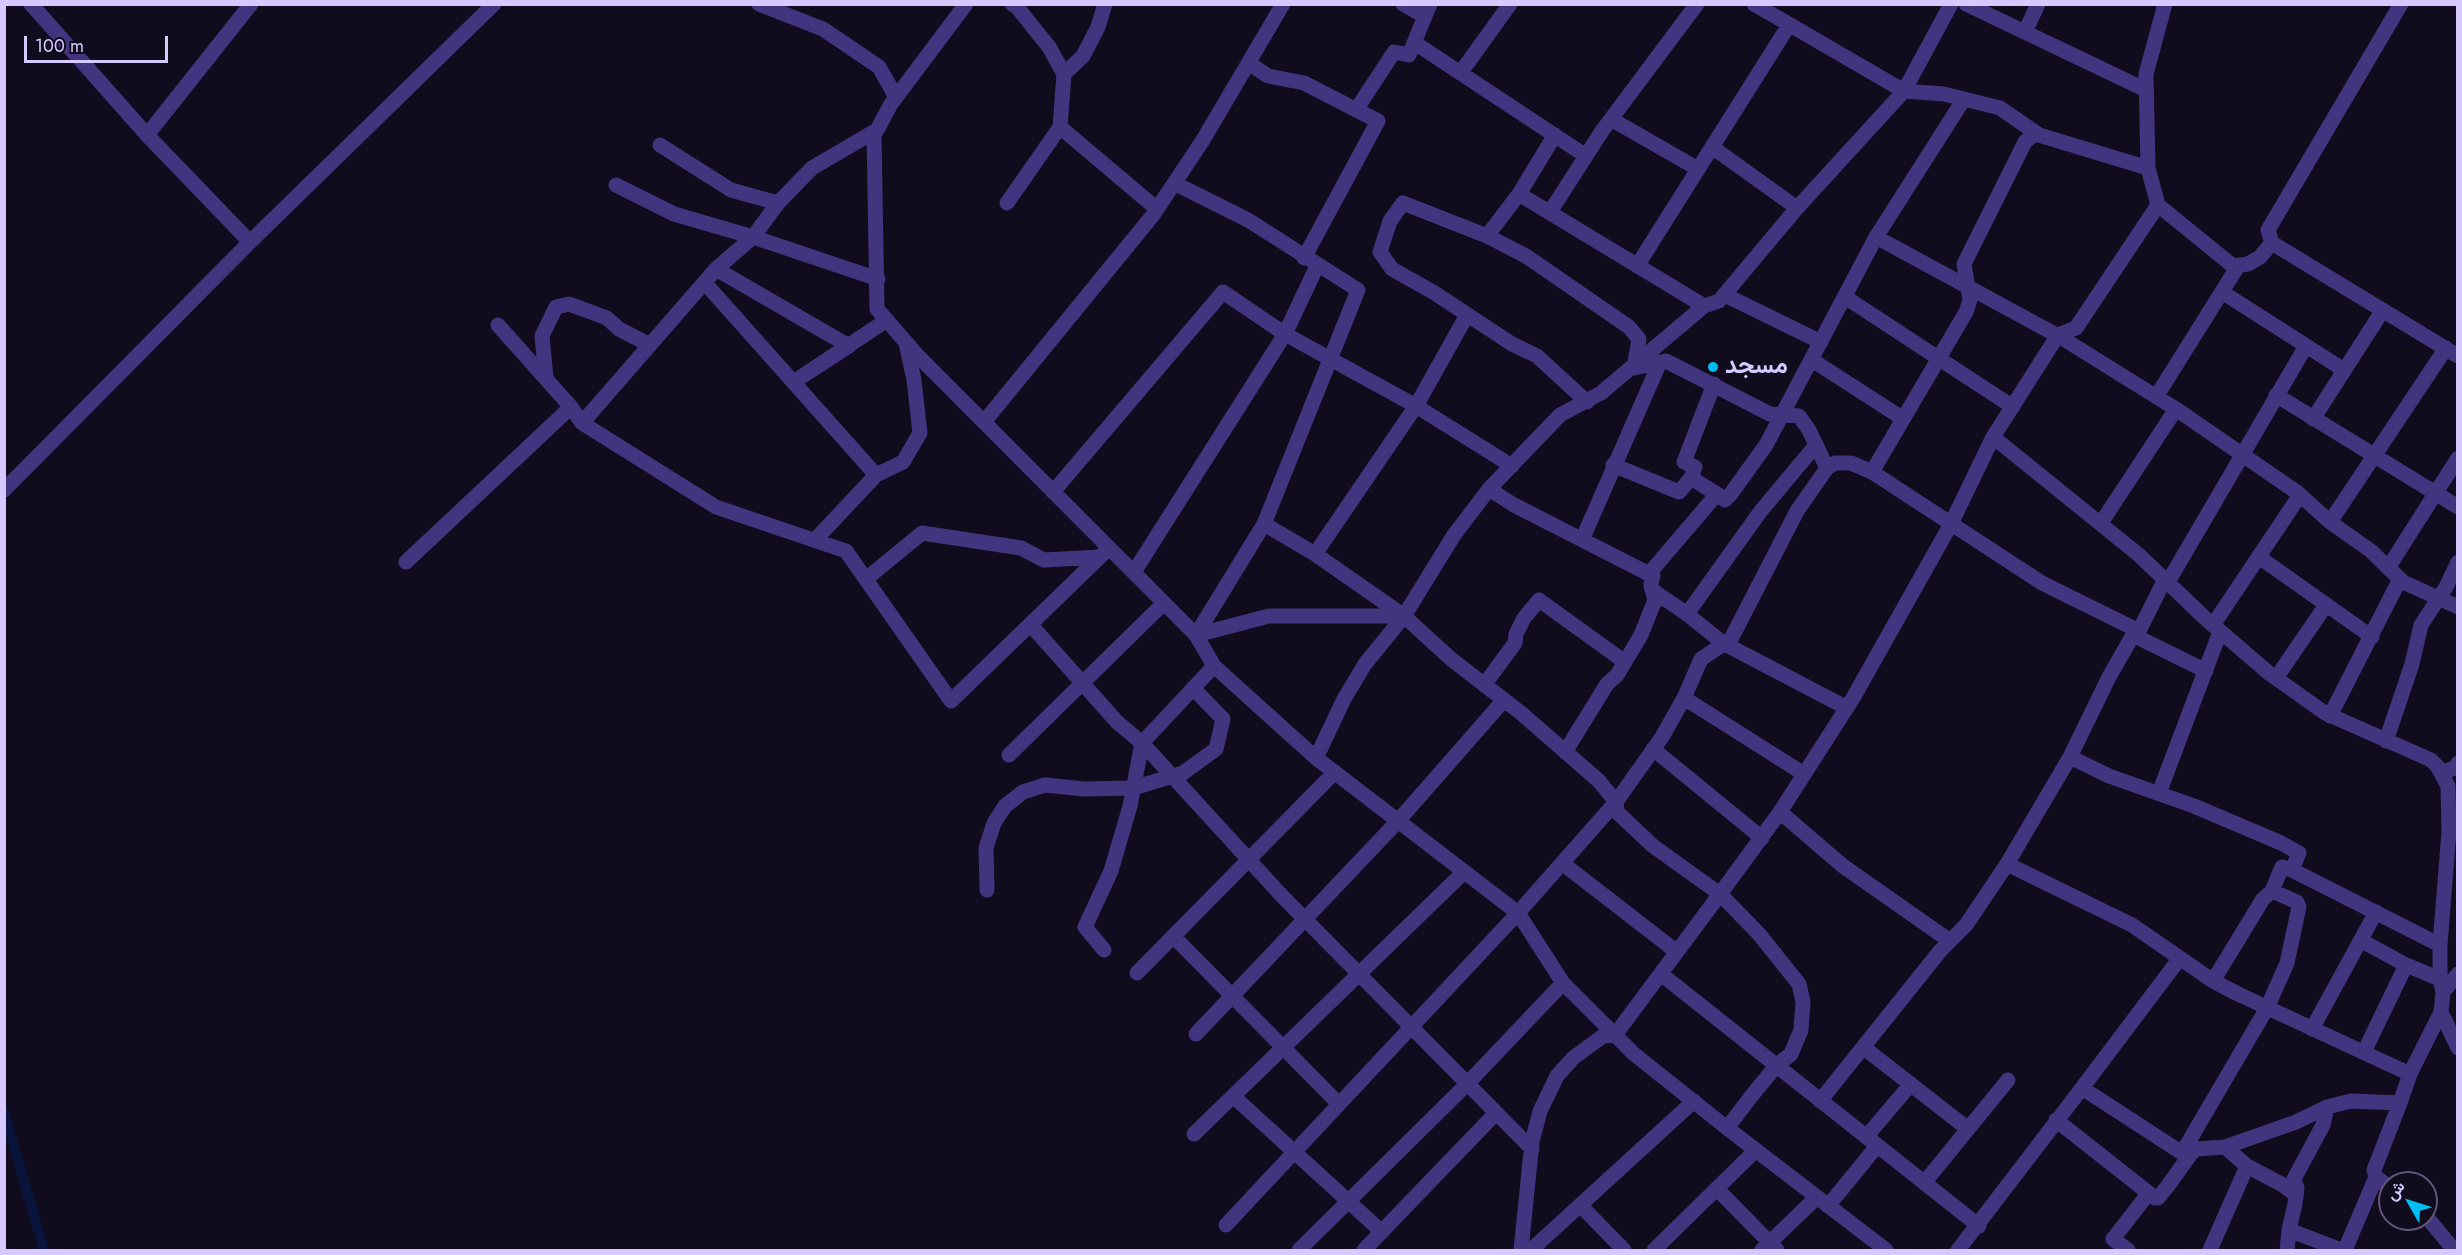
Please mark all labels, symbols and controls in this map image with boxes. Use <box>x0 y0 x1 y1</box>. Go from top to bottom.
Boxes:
scale bar <box>27 24 171 62</box>
text: 100 m <box>35 33 84 59</box>
place label: مسجد <box>1725 353 1788 381</box>
marker: مسجد <box>1706 360 1720 374</box>
north arrow <box>2378 1171 2438 1231</box>
text: ش <box>2380 1176 2410 1205</box>

